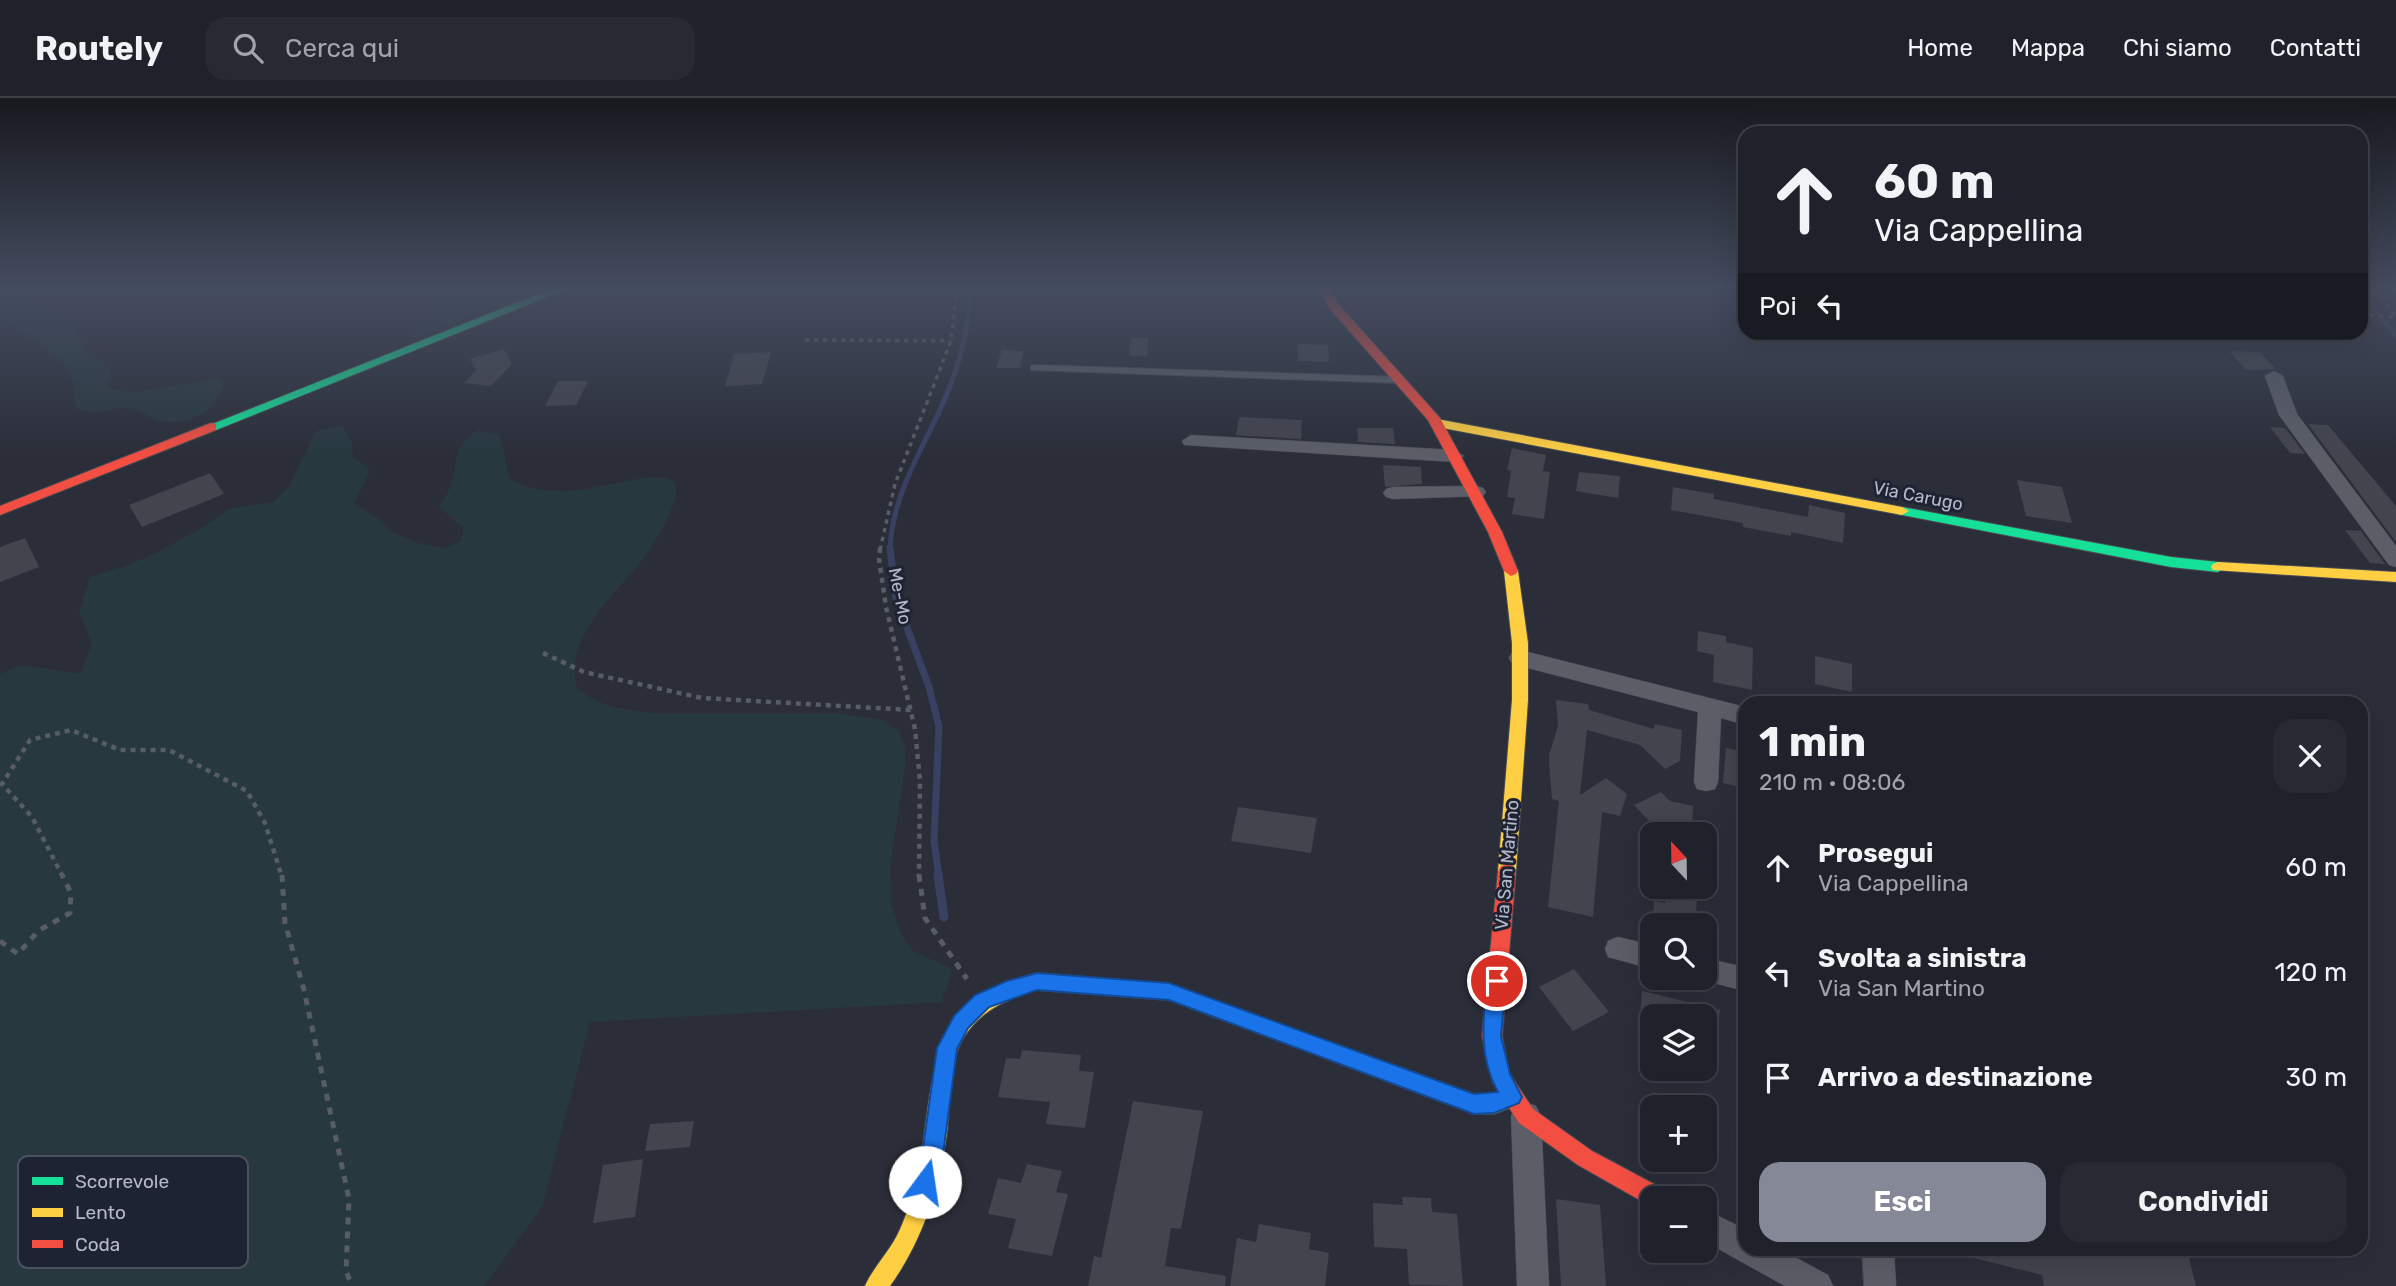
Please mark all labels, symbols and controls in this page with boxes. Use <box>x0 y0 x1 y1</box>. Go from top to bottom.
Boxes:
search box <box>205 17 695 80</box>
text: Routely <box>35 29 163 68</box>
icon: search <box>229 29 267 67</box>
text: Cerca qui <box>285 33 399 64</box>
text: Home <box>1907 34 1973 62</box>
text: Mappa <box>2011 34 2085 62</box>
text: Chi siamo <box>2123 34 2232 62</box>
text: Contatti <box>2270 34 2361 62</box>
text: 60 m <box>1874 152 1995 210</box>
icon: ahead <box>1759 154 1850 245</box>
text: Via Cappellina <box>1874 211 2084 249</box>
icon: left <box>1811 287 1849 325</box>
text: Poi <box>1759 291 1797 322</box>
street label: Via Carugo <box>1871 477 1965 515</box>
street label: Me-Mo <box>884 566 916 626</box>
text: 1 min <box>1759 717 1866 767</box>
button: close <box>2273 719 2347 793</box>
text: 210 m · 08:06 <box>1759 768 1906 796</box>
street label: Via San Martino <box>1490 799 1524 931</box>
north arrow <box>1640 822 1717 900</box>
map controls <box>1640 822 1717 1263</box>
text: Prosegui <box>1818 838 1934 869</box>
icon: ahead <box>1759 849 1797 887</box>
text: 60 m <box>2285 852 2347 883</box>
text: Via Cappellina <box>1818 869 1969 897</box>
button: search <box>1640 913 1717 990</box>
text: Svolta a sinistra <box>1818 943 2027 974</box>
pin <box>1467 951 1527 1011</box>
icon: left <box>1759 954 1797 992</box>
text: 120 m <box>2275 957 2347 988</box>
icon: arrive <box>1478 962 1516 1000</box>
text: Via San Martino <box>1818 974 1985 1002</box>
button: layers <box>1640 1004 1717 1081</box>
icon: arrive <box>1759 1059 1797 1097</box>
text: Arrivo a destinazione <box>1818 1062 2093 1093</box>
text: 30 m <box>2285 1062 2347 1093</box>
button: + <box>1640 1095 1717 1172</box>
position arrow <box>888 1145 962 1219</box>
legend <box>18 1156 248 1268</box>
button: Esci <box>1759 1162 2046 1242</box>
button: Condividi <box>2060 1162 2347 1242</box>
text: Scorrevole <box>75 1170 169 1193</box>
button: − <box>1640 1186 1717 1263</box>
text: Lento <box>75 1201 126 1224</box>
text: Coda <box>75 1233 120 1256</box>

